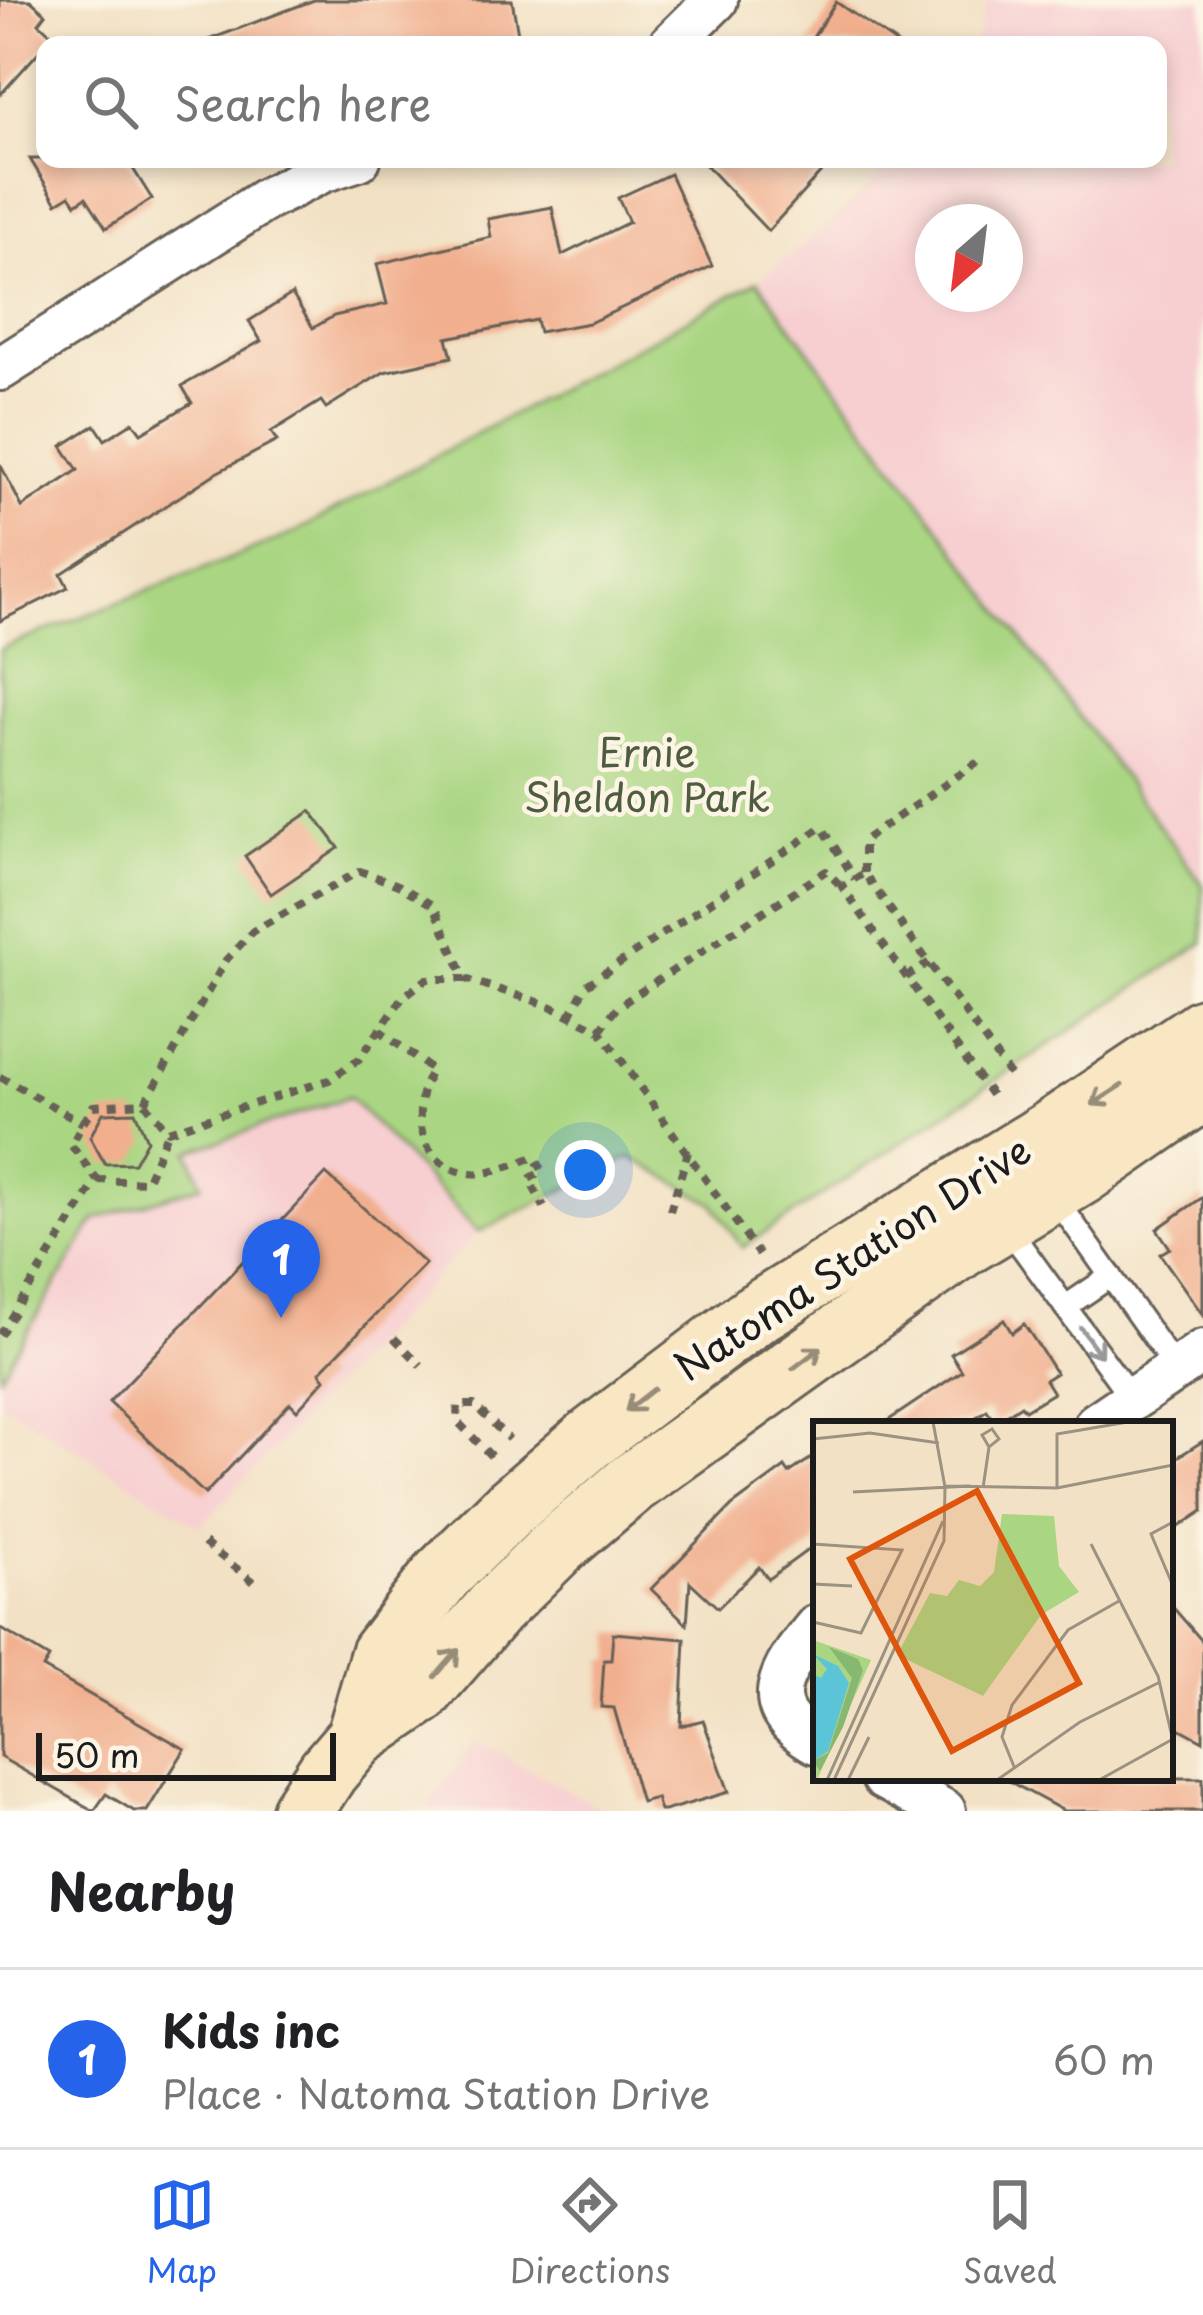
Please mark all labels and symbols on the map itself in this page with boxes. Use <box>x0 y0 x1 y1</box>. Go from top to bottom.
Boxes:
north arrow <box>915 204 1023 312</box>
park label: Ernie Sheldon Park <box>524 721 770 825</box>
one-way arrow <box>1090 1083 1124 1108</box>
street label: Natoma Station Drive <box>662 1119 1041 1394</box>
your location <box>555 1140 615 1200</box>
pin: 1 <box>242 1219 320 1318</box>
one-way arrow <box>1078 1325 1103 1358</box>
one-way arrow <box>791 1346 823 1372</box>
one-way arrow <box>625 1386 656 1413</box>
inset map <box>813 1421 1173 1781</box>
one-way arrow <box>433 1648 460 1679</box>
scale bar <box>36 1727 336 1780</box>

